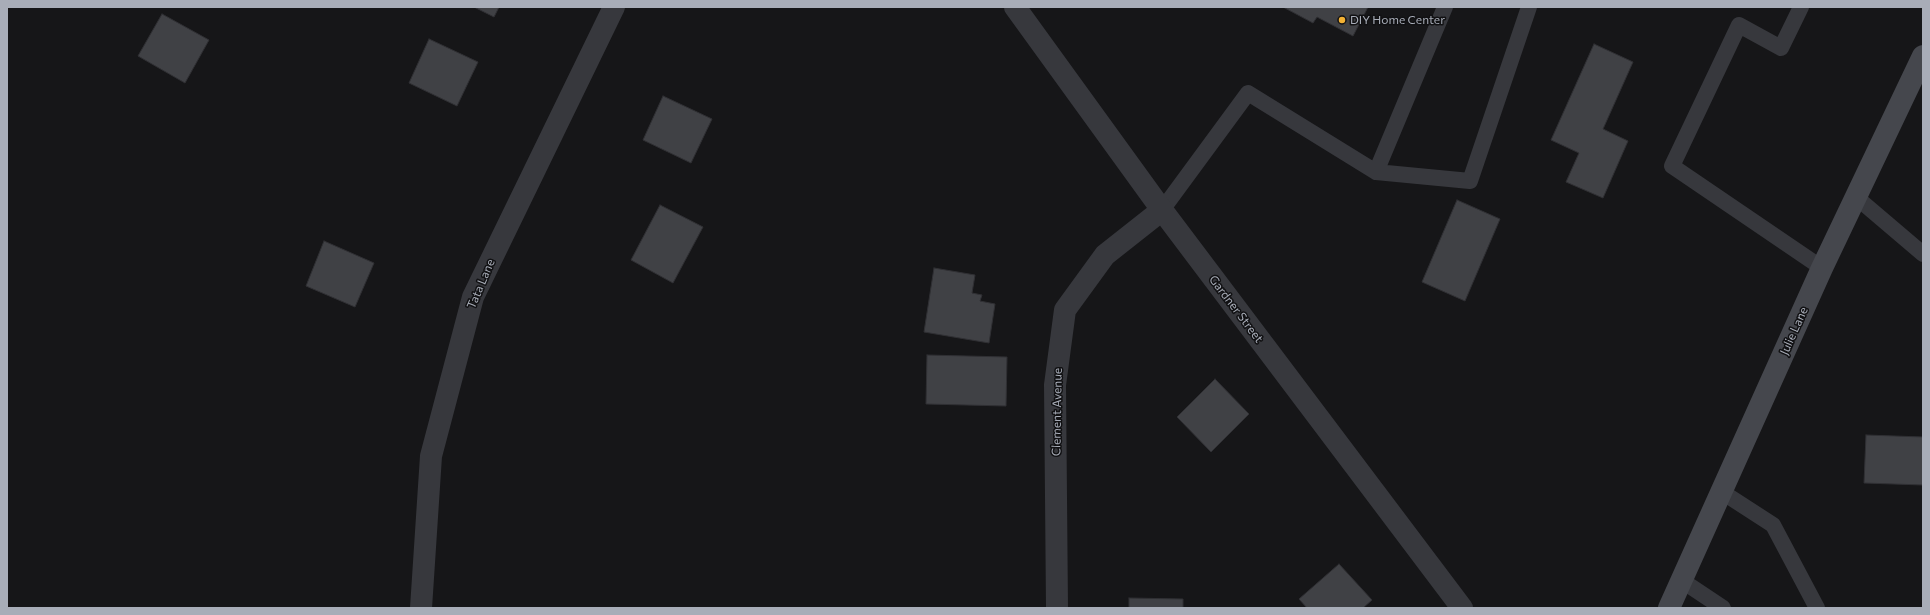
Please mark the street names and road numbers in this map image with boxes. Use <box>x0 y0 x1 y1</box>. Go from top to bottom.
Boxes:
street label: Tata Lane <box>464 257 498 311</box>
street label: Gardner Street <box>1206 272 1266 346</box>
street label: Julie Lane <box>1777 305 1811 357</box>
street label: Clement Avenue <box>1049 368 1065 456</box>

